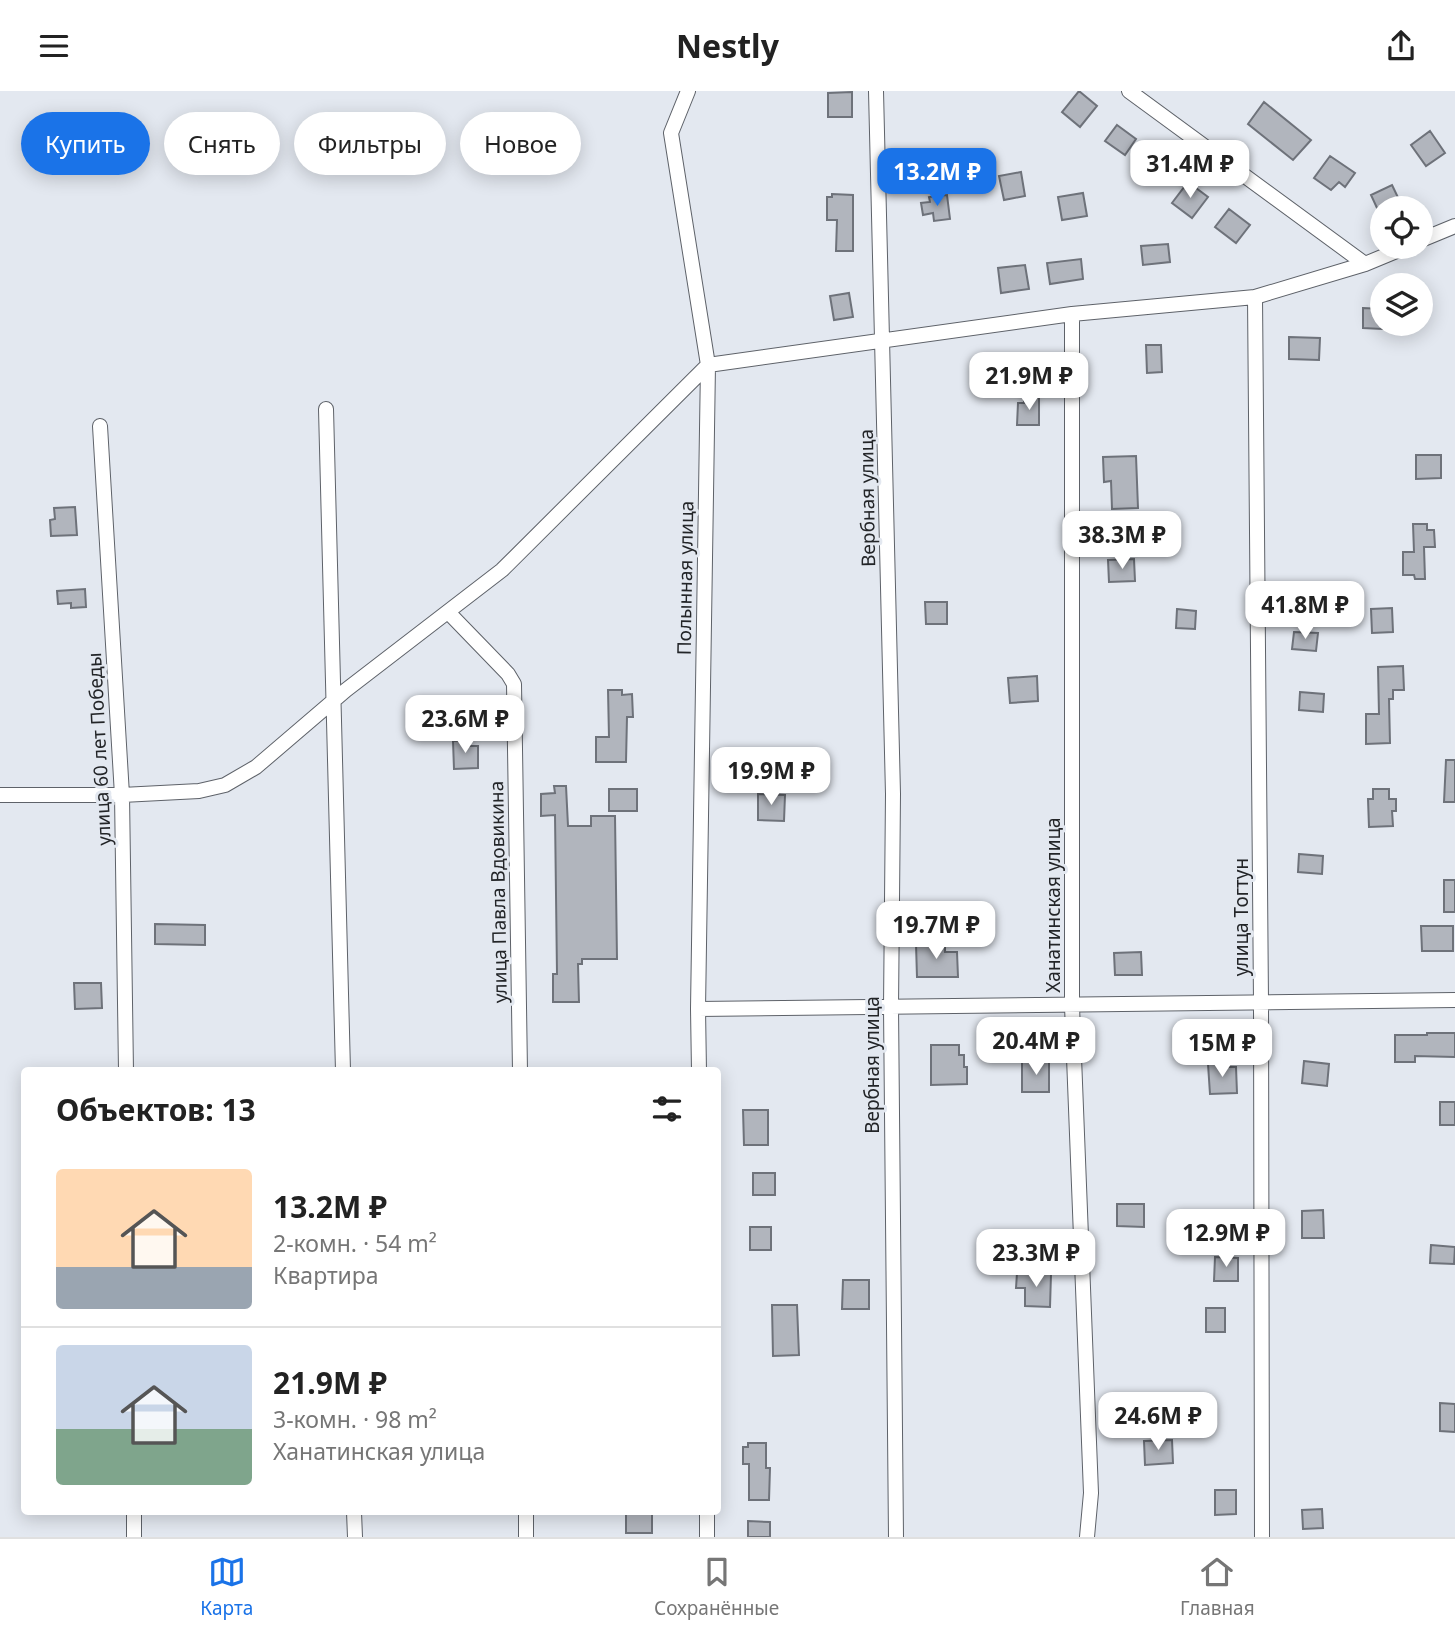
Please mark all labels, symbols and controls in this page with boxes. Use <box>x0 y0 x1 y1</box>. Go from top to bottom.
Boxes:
text: Nestly <box>676 24 779 67</box>
icon: menu <box>35 27 73 65</box>
icon: share <box>1382 27 1420 65</box>
chip: Купить <box>21 112 150 175</box>
chip: Снять <box>164 112 280 175</box>
chip: Фильтры <box>294 112 446 175</box>
chip: Новое <box>460 112 581 175</box>
pin: 31.4M ₽ <box>1125 141 1255 200</box>
text: 31.4M ₽ <box>1146 147 1234 179</box>
pin: 13.2M ₽ <box>872 149 1002 208</box>
text: 13.2M ₽ <box>893 155 981 187</box>
map controls <box>1370 196 1433 336</box>
button: locate <box>1370 196 1433 259</box>
button: layers <box>1370 273 1433 336</box>
pin: 21.9M ₽ <box>964 353 1094 412</box>
text: 21.9M ₽ <box>985 359 1073 391</box>
street label: Вербная улица <box>853 429 881 567</box>
street label: Полынная улица <box>671 501 699 655</box>
pin: 38.3M ₽ <box>1057 511 1187 571</box>
text: 38.3M ₽ <box>1078 518 1166 550</box>
pin: 41.8M ₽ <box>1240 581 1370 641</box>
text: 41.8M ₽ <box>1261 588 1349 620</box>
street label: улица 60 лет Победы <box>81 652 117 846</box>
pin: 23.6M ₽ <box>400 695 530 755</box>
text: 23.6M ₽ <box>421 702 509 734</box>
pin: 19.9M ₽ <box>706 747 836 807</box>
text: 19.9M ₽ <box>727 754 815 786</box>
street label: улица Павла Вдовикина <box>483 781 513 1003</box>
street label: Ханатинская улица <box>1040 817 1066 993</box>
street label: улица Тогтун <box>1228 858 1254 976</box>
pin: 19.7M ₽ <box>871 901 1001 961</box>
text: 19.7M ₽ <box>892 908 980 940</box>
street label: Вербная улица <box>859 996 885 1134</box>
pin: 20.4M ₽ <box>971 1017 1101 1077</box>
pin: 15M ₽ <box>1173 1019 1271 1079</box>
text: 20.4M ₽ <box>992 1024 1080 1056</box>
text: 15M ₽ <box>1188 1026 1256 1058</box>
text: Объектов: 13 <box>56 1089 256 1130</box>
icon: filters <box>648 1090 686 1128</box>
text: 13.2M ₽ <box>273 1186 387 1227</box>
icon: home <box>112 1197 196 1281</box>
pin: 12.9M ₽ <box>1161 1209 1291 1269</box>
text: 12.9M ₽ <box>1182 1216 1270 1248</box>
text: 2-комн. · 54 m² <box>273 1227 437 1259</box>
pin: 23.3M ₽ <box>971 1229 1101 1289</box>
text: 23.3M ₽ <box>992 1236 1080 1268</box>
text: Квартира <box>273 1259 379 1291</box>
text: 21.9M ₽ <box>273 1362 387 1403</box>
icon: home <box>112 1373 196 1457</box>
pin: 24.6M ₽ <box>1093 1393 1223 1452</box>
text: 24.6M ₽ <box>1114 1399 1202 1431</box>
text: 3-комн. · 98 m² <box>273 1403 437 1435</box>
text: Ханатинская улица <box>273 1435 485 1467</box>
tab: Карта <box>200 1553 253 1621</box>
tab: Сохранённые <box>654 1553 779 1621</box>
tab: Главная <box>1180 1553 1255 1621</box>

